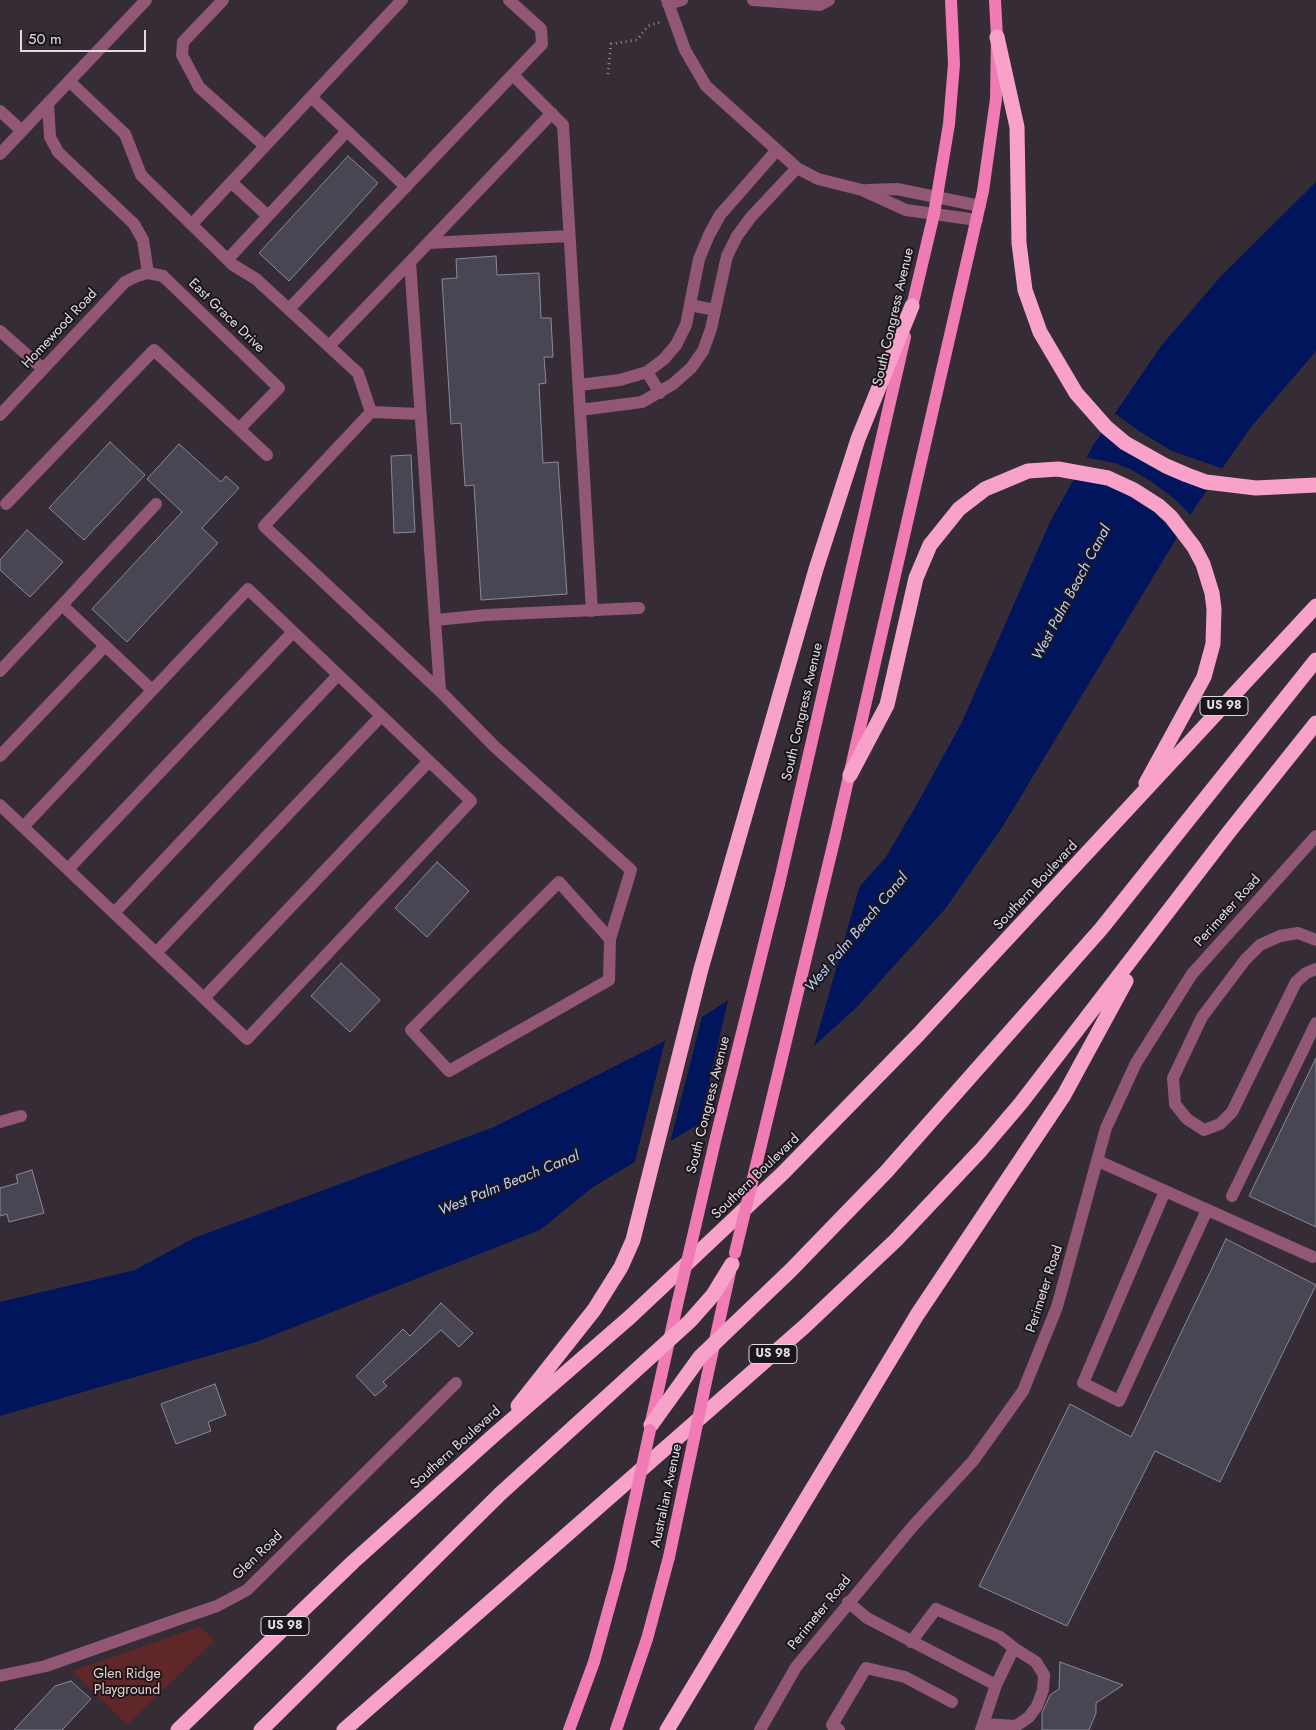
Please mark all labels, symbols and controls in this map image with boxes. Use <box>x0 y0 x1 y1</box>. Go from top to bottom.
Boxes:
scale bar <box>22 20 149 52</box>
text: 50 m <box>28 28 62 50</box>
street label: South Congress Avenue <box>870 246 918 388</box>
street label: East Grace Drive <box>184 275 268 357</box>
street label: Homewood Road <box>19 286 101 372</box>
water label: West Palm Beach Canal <box>1029 522 1115 664</box>
street label: South Congress Avenue <box>779 641 827 783</box>
road number: US 98 <box>1200 696 1248 716</box>
street label: Southern Boulevard <box>990 838 1082 934</box>
water label: West Palm Beach Canal <box>802 870 912 996</box>
street label: Perimeter Road <box>1191 872 1265 950</box>
street label: South Congress Avenue <box>684 1035 734 1175</box>
street label: Southern Boulevard <box>709 1131 803 1223</box>
water label: West Palm Beach Canal <box>436 1148 582 1220</box>
street label: Perimeter Road <box>1023 1243 1067 1335</box>
road number: US 98 <box>749 1345 797 1364</box>
street label: Southern Boulevard <box>407 1403 505 1493</box>
street label: Australian Avenue <box>648 1443 686 1549</box>
street label: Glen Road <box>229 1528 287 1584</box>
street label: Perimeter Road <box>785 1572 855 1654</box>
road number: US 98 <box>261 1616 309 1635</box>
park label: Glen Ridge Playground <box>93 1667 161 1700</box>

